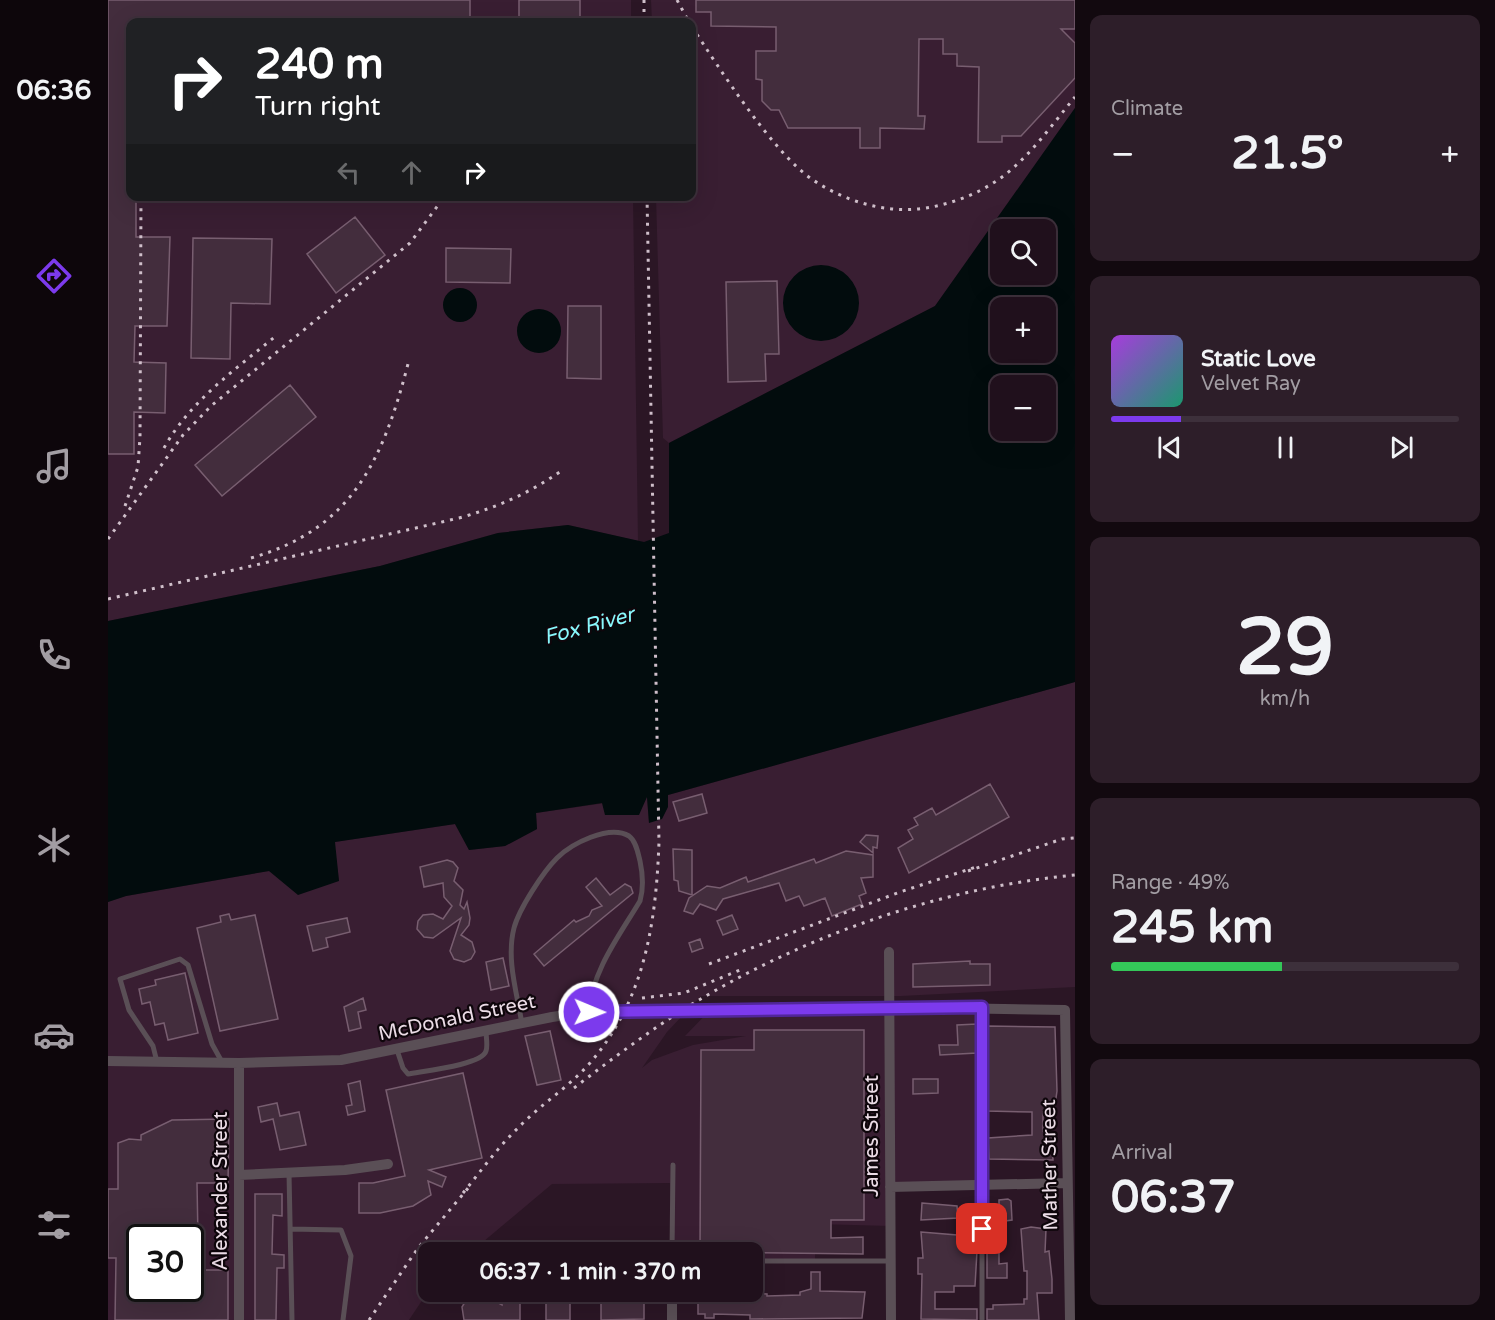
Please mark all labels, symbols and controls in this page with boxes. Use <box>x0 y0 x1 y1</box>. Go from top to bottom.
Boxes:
text: 240 m <box>255 39 384 90</box>
icon: right <box>156 42 234 120</box>
text: 06:36 <box>17 74 91 107</box>
text: Turn right <box>255 90 381 123</box>
text: Climate <box>1111 97 1183 121</box>
text: 21.5° <box>1231 127 1344 181</box>
text: − <box>1111 135 1135 174</box>
text: + <box>1440 135 1459 174</box>
icon: left <box>332 156 365 189</box>
icon: ahead <box>395 156 428 189</box>
icon: right <box>458 156 491 189</box>
map controls <box>990 219 1056 441</box>
button: search <box>990 219 1056 285</box>
icon: directions <box>33 255 75 297</box>
button: + <box>990 297 1056 363</box>
text: Static Love <box>1201 346 1316 372</box>
text: Velvet Ray <box>1201 372 1301 396</box>
button: − <box>990 375 1056 441</box>
icon: previous <box>1153 431 1186 464</box>
icon: pause <box>1269 431 1302 464</box>
icon: next <box>1385 431 1418 464</box>
icon: music <box>33 445 75 487</box>
water label: Fox River <box>541 601 640 650</box>
text: 29 <box>1236 601 1334 695</box>
icon: phone <box>33 634 75 676</box>
text: km/h <box>1260 687 1310 711</box>
icon: climate <box>33 824 75 866</box>
text: Range · 49% <box>1111 871 1230 895</box>
text: 245 km <box>1111 901 1273 955</box>
position arrow <box>557 980 621 1044</box>
street label: McDonald Street <box>376 990 538 1046</box>
icon: car <box>33 1014 75 1056</box>
street label: James Street <box>860 1075 884 1197</box>
street label: Mather Street <box>1037 1099 1063 1231</box>
street label: Alexander Street <box>209 1111 233 1271</box>
text: Arrival <box>1111 1141 1173 1165</box>
text: 06:37 <box>1111 1171 1236 1225</box>
pin <box>956 1203 1007 1254</box>
icon: filters <box>33 1204 75 1246</box>
icon: arrive <box>965 1212 998 1245</box>
speed limit sign: 30 <box>126 1224 204 1302</box>
text: 06:37 · 1 min · 370 m <box>480 1259 701 1285</box>

